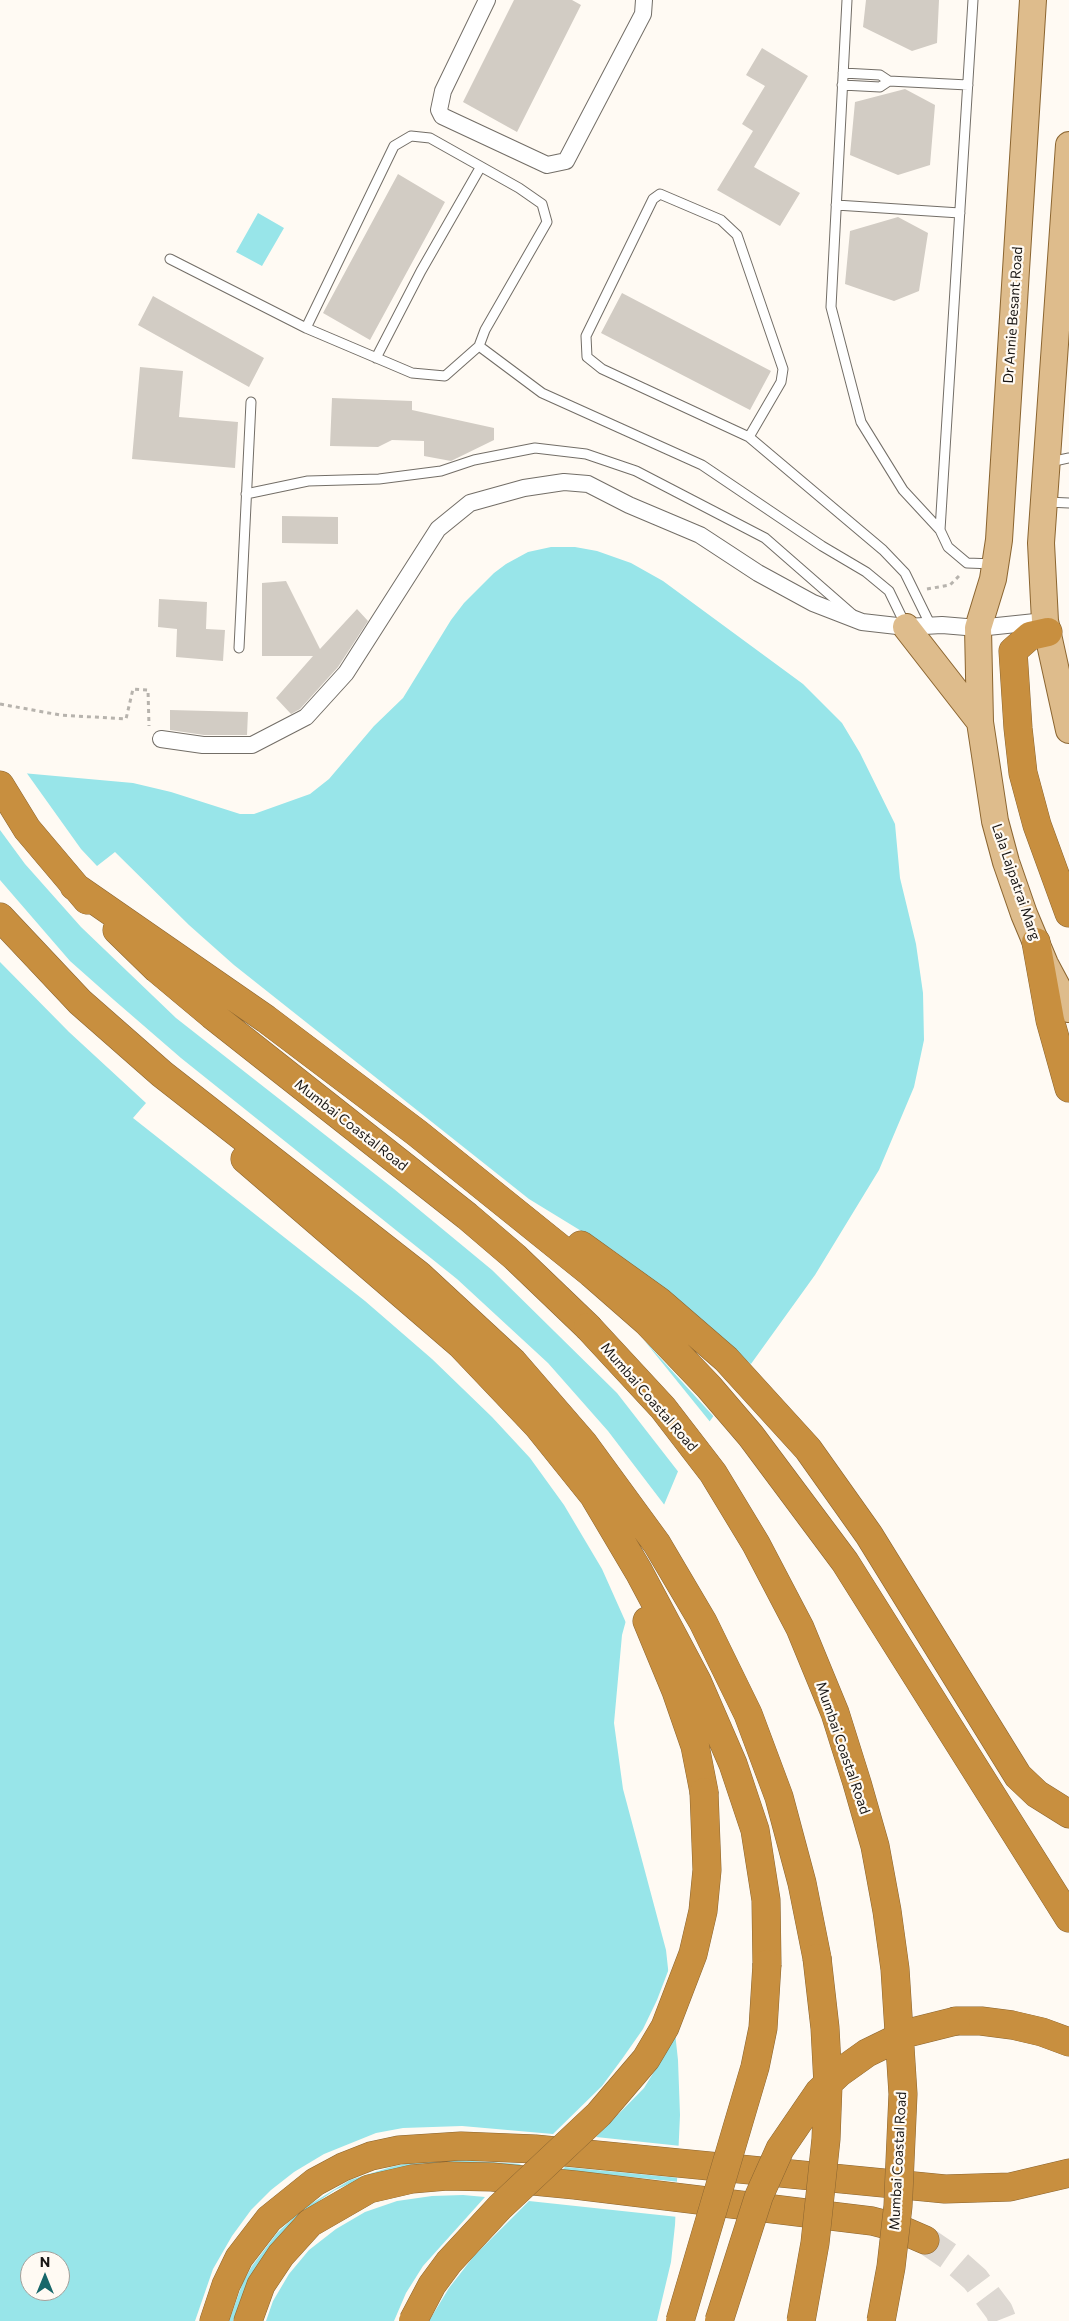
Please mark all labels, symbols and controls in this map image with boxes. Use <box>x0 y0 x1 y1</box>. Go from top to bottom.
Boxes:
street label: Dr Annie Besant Road <box>1000 246 1026 384</box>
street label: Lala Lajpatrai Marg <box>988 822 1044 942</box>
street label: Mumbai Coastal Road <box>291 1076 411 1174</box>
street label: Mumbai Coastal Road <box>597 1339 701 1455</box>
street label: Mumbai Coastal Road <box>812 1680 874 1816</box>
street label: Mumbai Coastal Road <box>886 2091 910 2231</box>
north arrow <box>20 2251 70 2301</box>
text: N <box>40 2253 50 2270</box>

